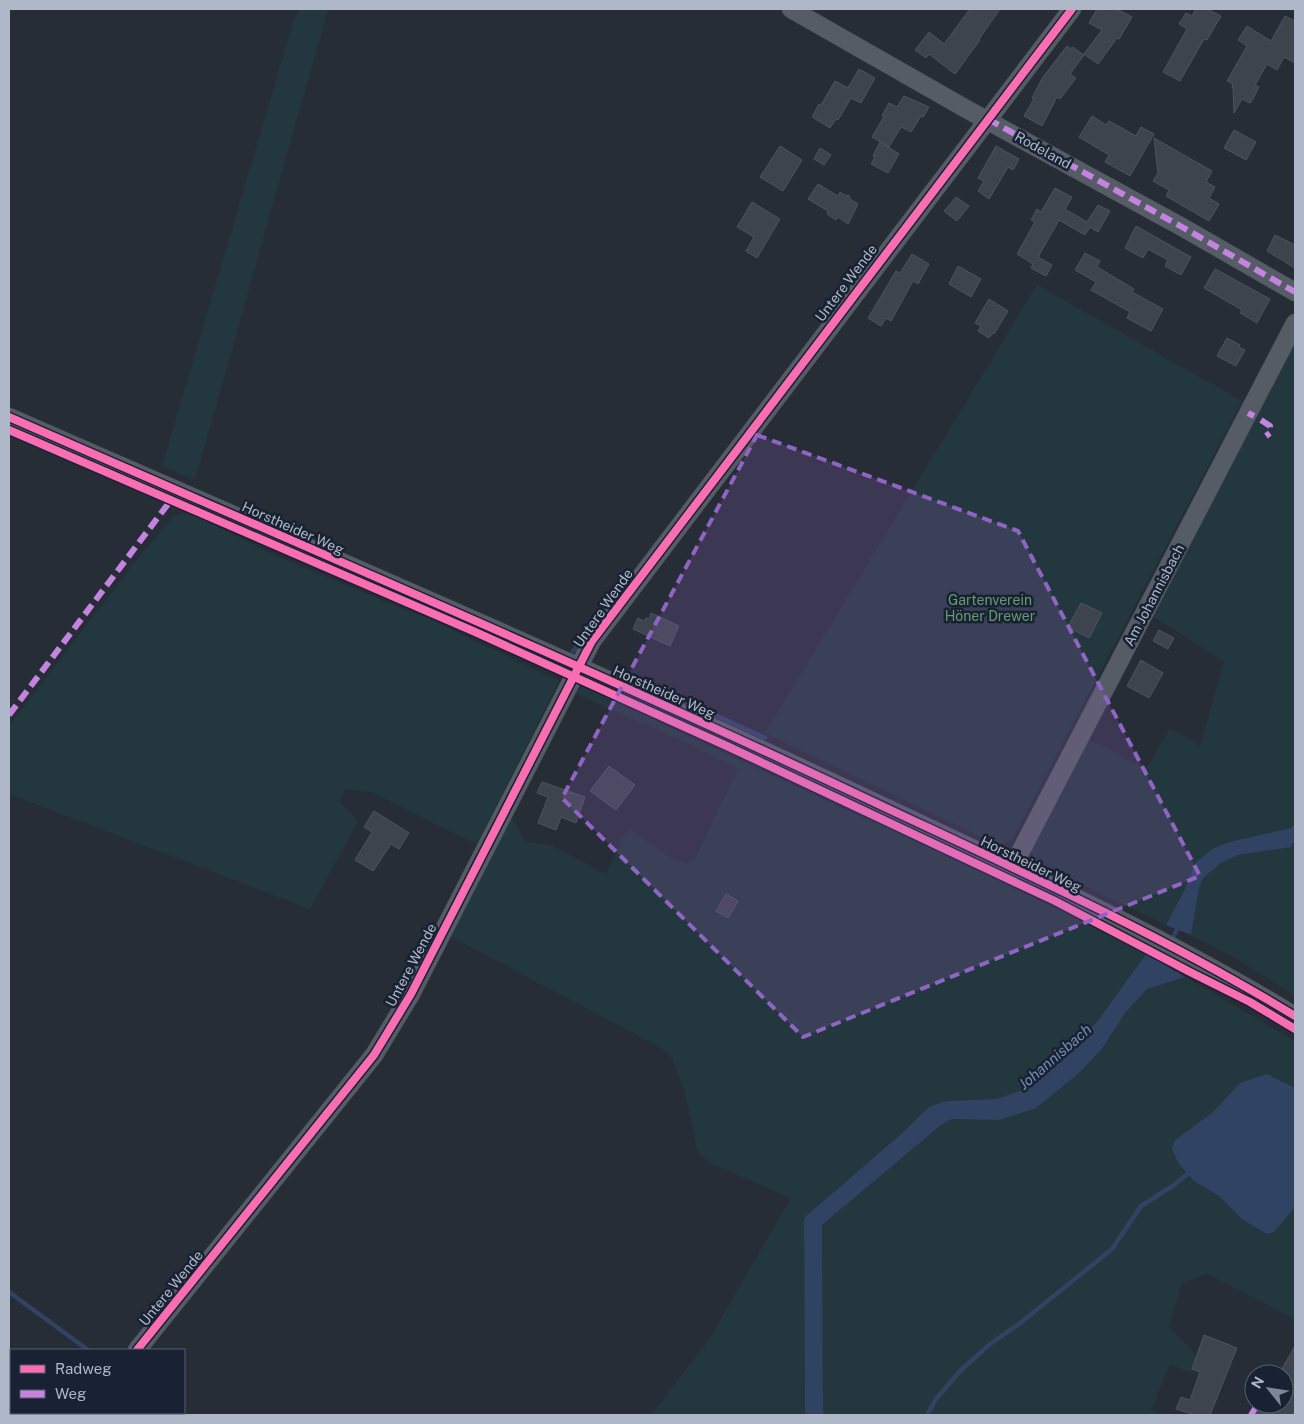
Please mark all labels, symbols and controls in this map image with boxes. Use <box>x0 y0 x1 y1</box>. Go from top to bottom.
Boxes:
street label: Rodeland <box>1012 128 1074 172</box>
street label: Untere Wende <box>812 241 880 325</box>
street label: Horstheider Weg <box>240 498 347 558</box>
street label: Am Johannisbach <box>1120 541 1188 649</box>
street label: Untere Wende <box>570 566 636 650</box>
park label: Gartenverein Höner Drewer <box>945 592 1035 624</box>
street label: Horstheider Weg <box>611 662 718 722</box>
street label: Horstheider Weg <box>978 833 1084 895</box>
street label: Untere Wende <box>382 921 440 1009</box>
water label: Johannisbach <box>1015 1020 1094 1093</box>
street label: Untere Wende <box>136 1247 206 1329</box>
legend <box>10 1349 185 1414</box>
text: Radweg <box>55 1360 112 1377</box>
north arrow <box>1244 1364 1294 1414</box>
text: N <box>1248 1374 1267 1391</box>
text: Weg <box>55 1385 86 1402</box>

